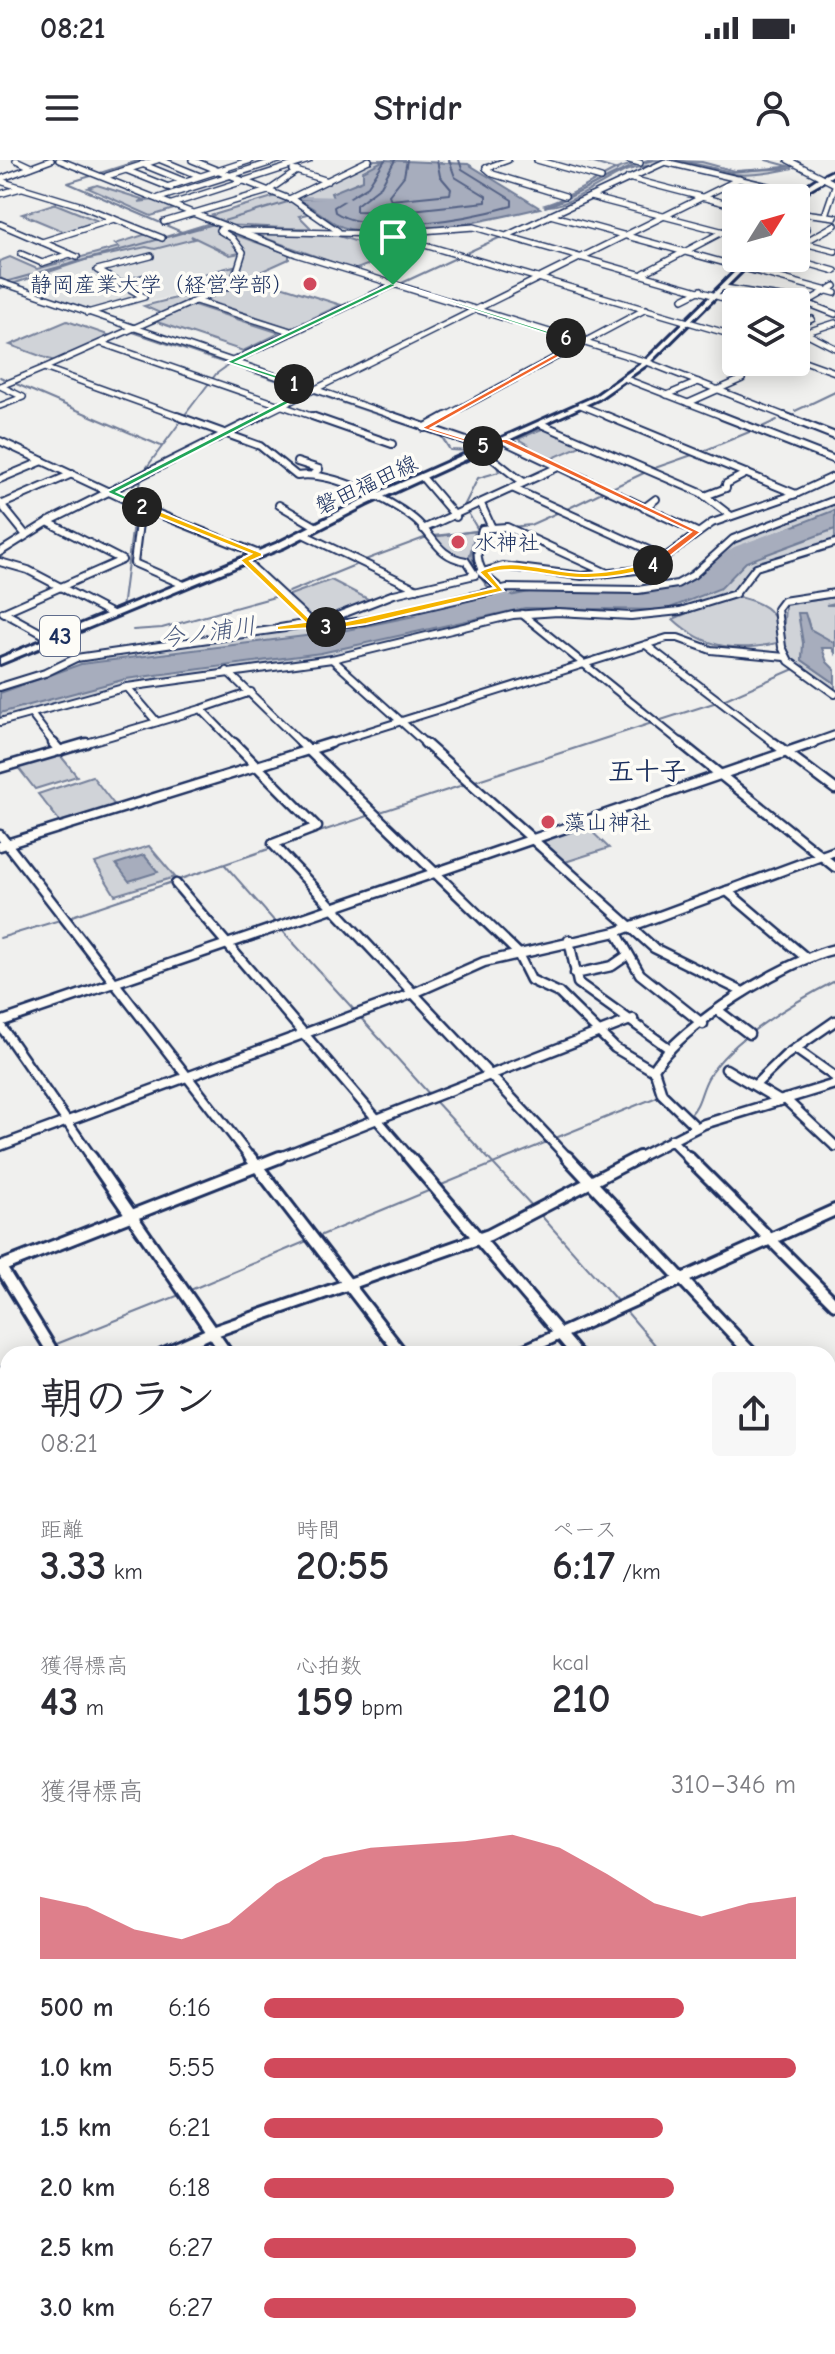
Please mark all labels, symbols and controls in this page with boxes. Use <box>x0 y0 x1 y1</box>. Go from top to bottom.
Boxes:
text: 08:21 <box>40 11 105 46</box>
icon: menu <box>40 86 84 130</box>
icon: person <box>751 86 795 130</box>
text: Stridr <box>373 88 462 129</box>
north arrow <box>722 184 810 272</box>
map controls <box>722 184 810 376</box>
pin <box>359 203 427 285</box>
icon: arrive <box>371 215 415 259</box>
place label: 静岡産業大学（経営学部） <box>30 272 294 298</box>
marker: 静岡産業大学（経営学部） <box>301 275 319 293</box>
button: layers <box>722 288 810 376</box>
pin: 6 <box>546 318 586 358</box>
text: 6 <box>560 325 572 351</box>
pin: 1 <box>274 364 314 404</box>
text: 1 <box>290 371 298 397</box>
pin: 5 <box>463 426 503 466</box>
text: 5 <box>477 433 489 459</box>
street label: 磐田福田線 <box>311 450 422 520</box>
pin: 2 <box>122 487 162 527</box>
text: 2 <box>137 494 147 520</box>
place label: 水神社 <box>474 530 540 556</box>
marker: 水神社 <box>449 533 467 551</box>
pin: 4 <box>633 545 673 585</box>
text: 4 <box>648 552 658 578</box>
pin: 3 <box>306 607 346 647</box>
water label: 今ノ浦川 <box>159 611 257 653</box>
text: 3 <box>321 614 331 640</box>
road number: 43 <box>40 616 80 656</box>
district label: 五十子 <box>608 757 686 787</box>
place label: 藻山神社 <box>564 810 652 836</box>
marker: 藻山神社 <box>539 813 557 831</box>
button: share <box>712 1372 796 1456</box>
text: 朝のラン <box>40 1373 216 1424</box>
text: 08:21 <box>40 1429 98 1459</box>
text: 距離 <box>40 1517 84 1543</box>
text: 時間 <box>296 1517 340 1543</box>
text: ペース <box>552 1517 617 1543</box>
text: 3.33 <box>40 1543 106 1589</box>
text: 20:55 <box>296 1543 390 1589</box>
text: 6:17 <box>552 1543 615 1589</box>
text: km <box>106 1559 143 1585</box>
text: /km <box>615 1559 661 1585</box>
text: kcal <box>552 1650 589 1676</box>
text: 獲得標高 <box>40 1653 128 1679</box>
text: 心拍数 <box>296 1653 362 1679</box>
text: 210 <box>552 1676 611 1722</box>
text: 43 <box>40 1679 78 1725</box>
text: 159 <box>296 1679 354 1725</box>
text: m <box>78 1695 104 1721</box>
text: bpm <box>354 1695 403 1721</box>
text: 310–346 m <box>671 1770 796 1800</box>
text: 獲得標高 <box>40 1777 144 1807</box>
text: 500 m <box>40 1993 114 2023</box>
text: 6:16 <box>168 1993 211 2023</box>
text: 1.0 km <box>40 2053 112 2083</box>
text: 5:55 <box>168 2053 215 2083</box>
text: 1.5 km <box>40 2113 111 2143</box>
text: 6:21 <box>168 2113 211 2143</box>
text: 2.0 km <box>40 2173 115 2203</box>
text: 6:18 <box>168 2173 210 2203</box>
text: 2.5 km <box>40 2233 114 2263</box>
text: 6:27 <box>168 2233 213 2263</box>
text: 3.0 km <box>40 2293 115 2323</box>
text: 6:27 <box>168 2293 213 2323</box>

